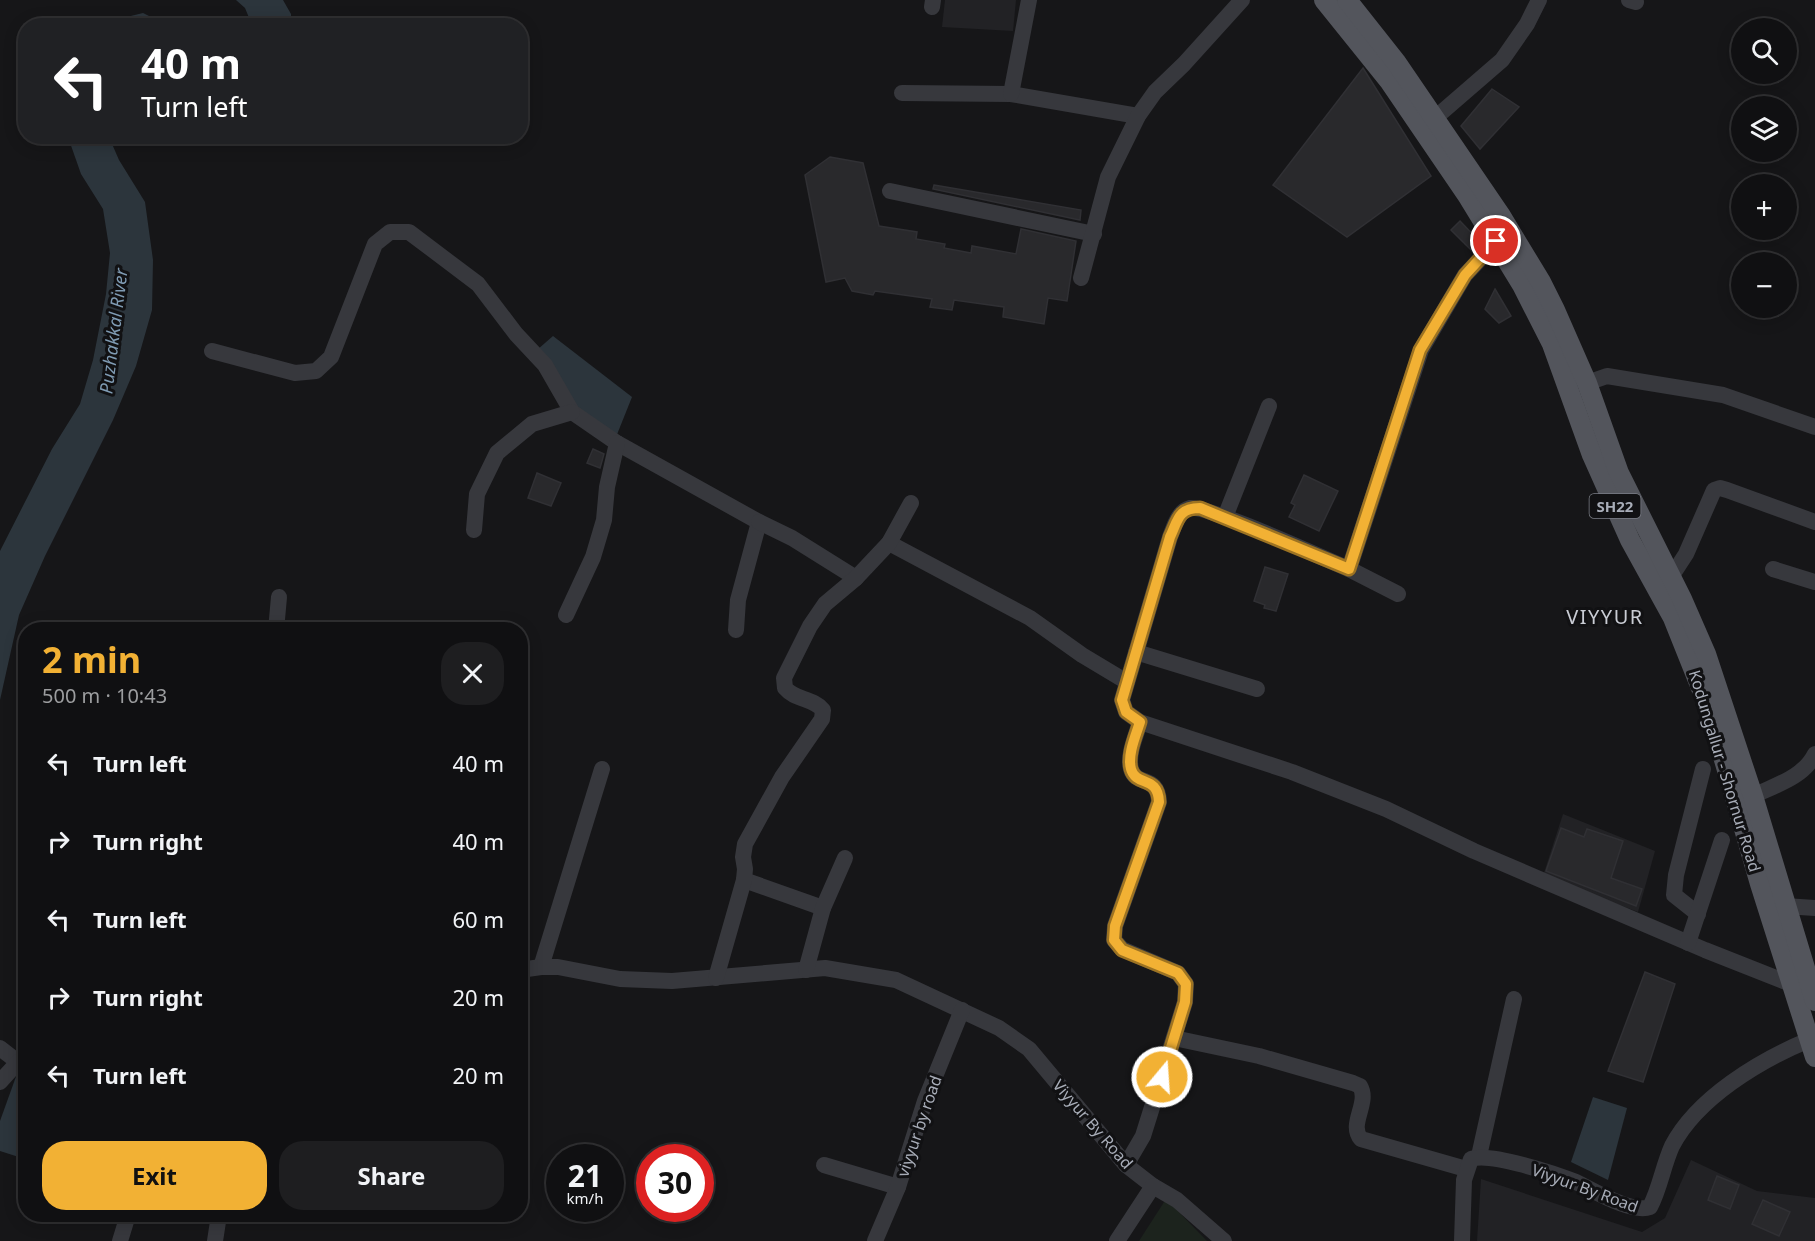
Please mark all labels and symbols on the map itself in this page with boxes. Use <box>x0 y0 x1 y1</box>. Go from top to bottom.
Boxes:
pin <box>1470 215 1521 266</box>
water label: Puzhakkal River <box>93 266 133 395</box>
road number: SH22 <box>1590 494 1640 518</box>
district label: VIYYUR <box>1566 603 1644 630</box>
street label: Kodungallur - Shornur Road <box>1684 667 1766 875</box>
position arrow <box>1130 1045 1194 1109</box>
street label: viyyur by road <box>891 1072 947 1180</box>
street label: Viyyur By Road <box>1048 1075 1138 1173</box>
speed limit sign: 30 <box>636 1144 714 1222</box>
street label: Viyyur By Road <box>1529 1159 1641 1217</box>

